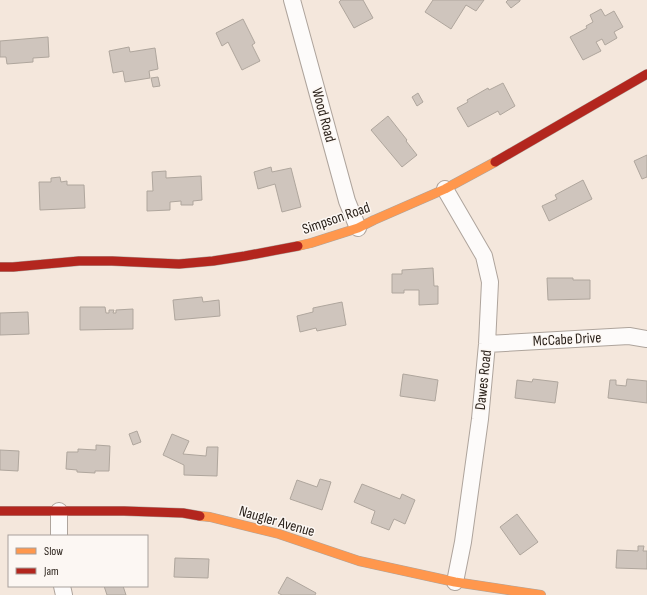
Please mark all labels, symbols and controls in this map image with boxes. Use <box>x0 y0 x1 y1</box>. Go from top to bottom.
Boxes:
street label: Wood Road <box>307 86 340 144</box>
street label: Simpson Road <box>300 198 373 239</box>
street label: McCabe Drive <box>532 328 602 351</box>
street label: Dawes Road <box>471 349 496 411</box>
street label: Naugler Avenue <box>237 502 317 541</box>
legend <box>8 535 148 587</box>
text: Slow <box>44 544 63 559</box>
text: Jam <box>43 564 59 579</box>

